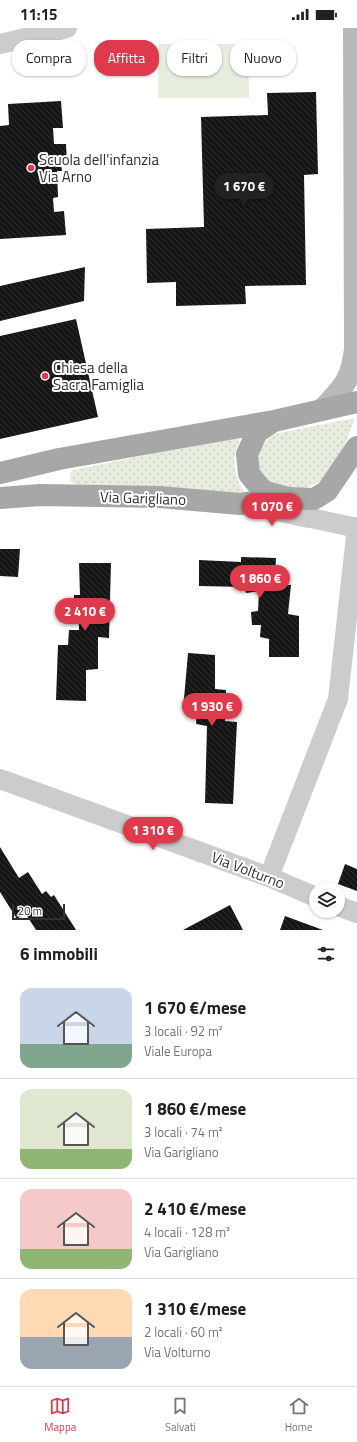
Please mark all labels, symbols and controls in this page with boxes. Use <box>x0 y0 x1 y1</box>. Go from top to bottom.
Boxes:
text: 11:15 <box>20 3 57 26</box>
chip: Compra <box>12 40 86 76</box>
chip: Affitta <box>94 40 159 76</box>
chip: Filtri <box>167 40 222 76</box>
chip: Nuovo <box>230 40 296 76</box>
place label: Scuola dell'infanzia Via Arno <box>39 148 159 188</box>
marker: Scuola dell'infanzia Via Arno <box>26 163 36 173</box>
pin: 1 670 € <box>207 173 281 207</box>
text: 1 670 € <box>223 176 265 196</box>
place label: Chiesa della Sacra Famiglia <box>53 356 144 396</box>
marker: Chiesa della Sacra Famiglia <box>40 371 50 381</box>
street label: Via Garigliano <box>100 485 186 511</box>
pin: 1 070 € <box>235 493 309 527</box>
text: 1 070 € <box>251 496 293 516</box>
pin: 1 860 € <box>223 565 297 599</box>
text: 1 860 € <box>239 568 281 588</box>
pin: 2 410 € <box>48 598 122 632</box>
text: 2 410 € <box>64 601 106 621</box>
pin: 1 930 € <box>175 693 249 727</box>
text: 1 930 € <box>191 696 233 716</box>
pin: 1 310 € <box>116 817 190 851</box>
text: 1 310 € <box>132 820 174 840</box>
street label: Via Volturno <box>208 845 288 895</box>
map controls <box>309 882 345 918</box>
button: layers <box>309 882 345 918</box>
scale bar <box>12 902 65 921</box>
text: 20 m <box>18 903 42 919</box>
text: 6 immobili <box>20 941 98 967</box>
icon: filters <box>315 943 337 965</box>
text: 1 670 €/mese <box>144 995 246 1021</box>
icon: home <box>52 1004 100 1052</box>
text: 3 locali · 92 m² <box>144 1021 223 1041</box>
text: Viale Europa <box>144 1041 212 1061</box>
text: 1 860 €/mese <box>144 1096 246 1122</box>
icon: home <box>52 1105 100 1153</box>
text: 3 locali · 74 m² <box>144 1122 223 1142</box>
text: Via Garigliano <box>144 1142 219 1162</box>
text: 2 410 €/mese <box>144 1196 246 1222</box>
icon: home <box>52 1205 100 1253</box>
text: 4 locali · 128 m² <box>144 1222 230 1242</box>
text: Via Garigliano <box>144 1242 219 1262</box>
text: 1 310 €/mese <box>144 1296 246 1322</box>
icon: home <box>52 1305 100 1353</box>
text: 2 locali · 60 m² <box>144 1322 223 1342</box>
text: Via Volturno <box>144 1342 211 1362</box>
tab: Mappa <box>44 1395 76 1435</box>
tab: Salvati <box>165 1395 196 1435</box>
tab: Home <box>285 1395 313 1435</box>

